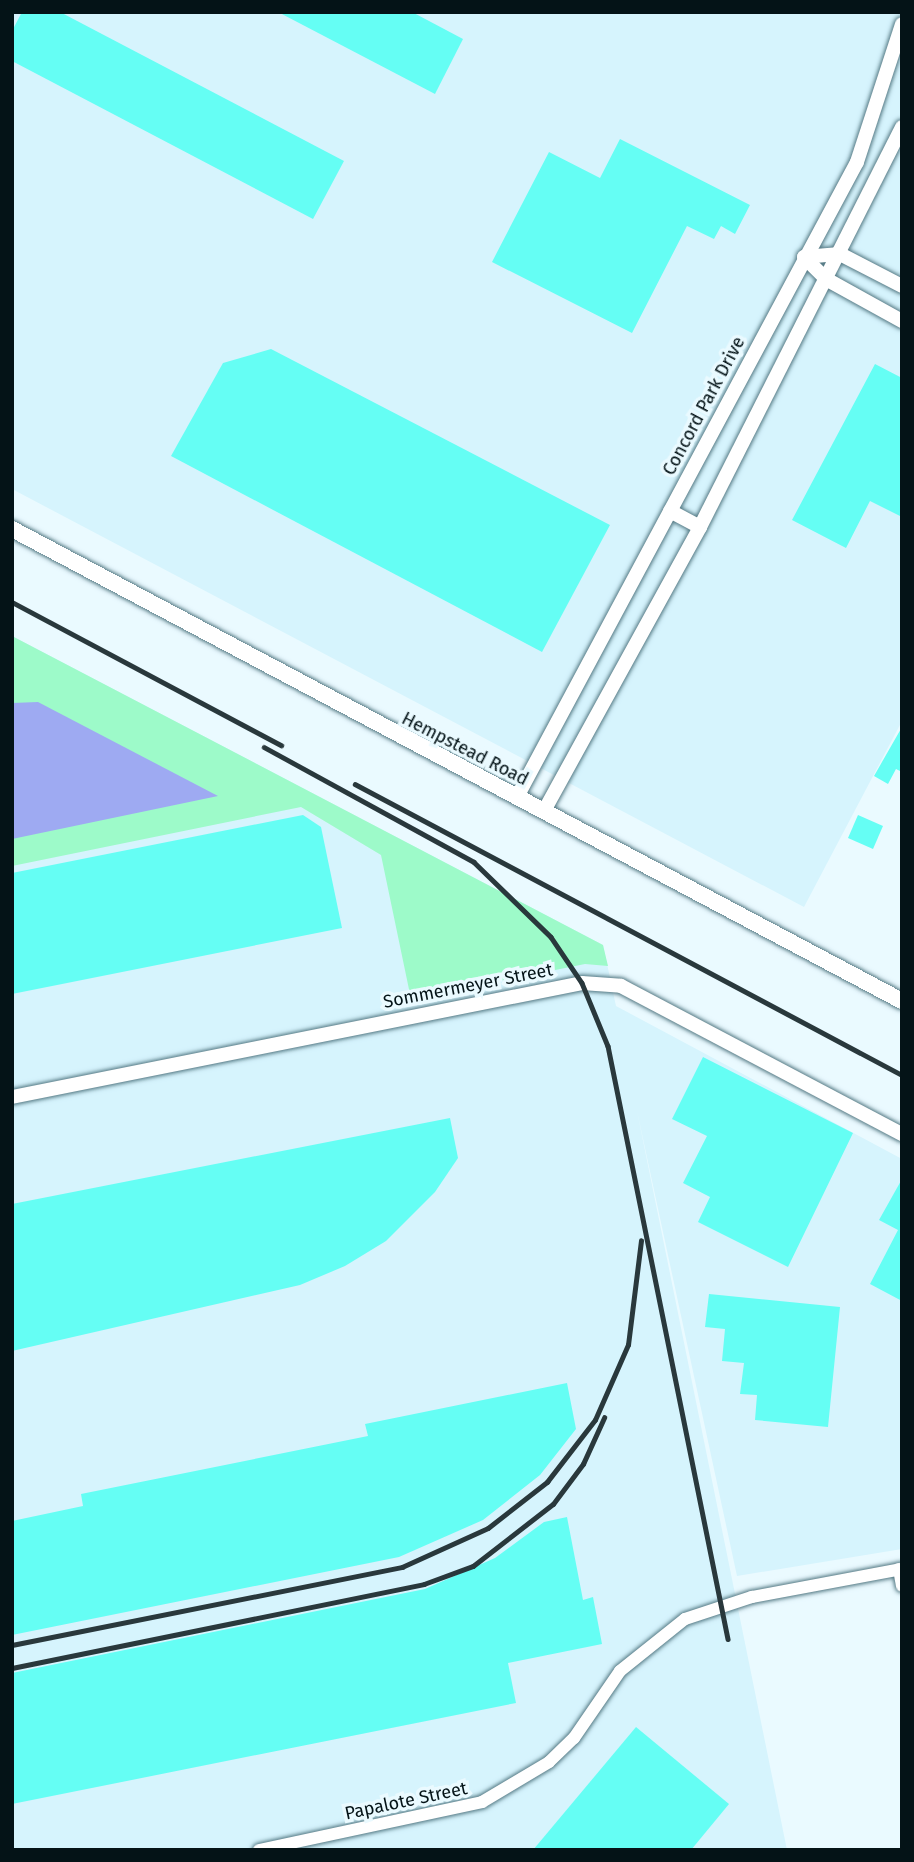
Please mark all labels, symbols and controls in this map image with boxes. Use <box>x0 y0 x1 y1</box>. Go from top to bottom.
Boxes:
street label: Concord Park Drive <box>658 333 750 479</box>
street label: Hempstead Road <box>398 708 532 790</box>
street label: Sommermeyer Street <box>381 959 555 1013</box>
street label: Papalote Street <box>343 1777 469 1825</box>

